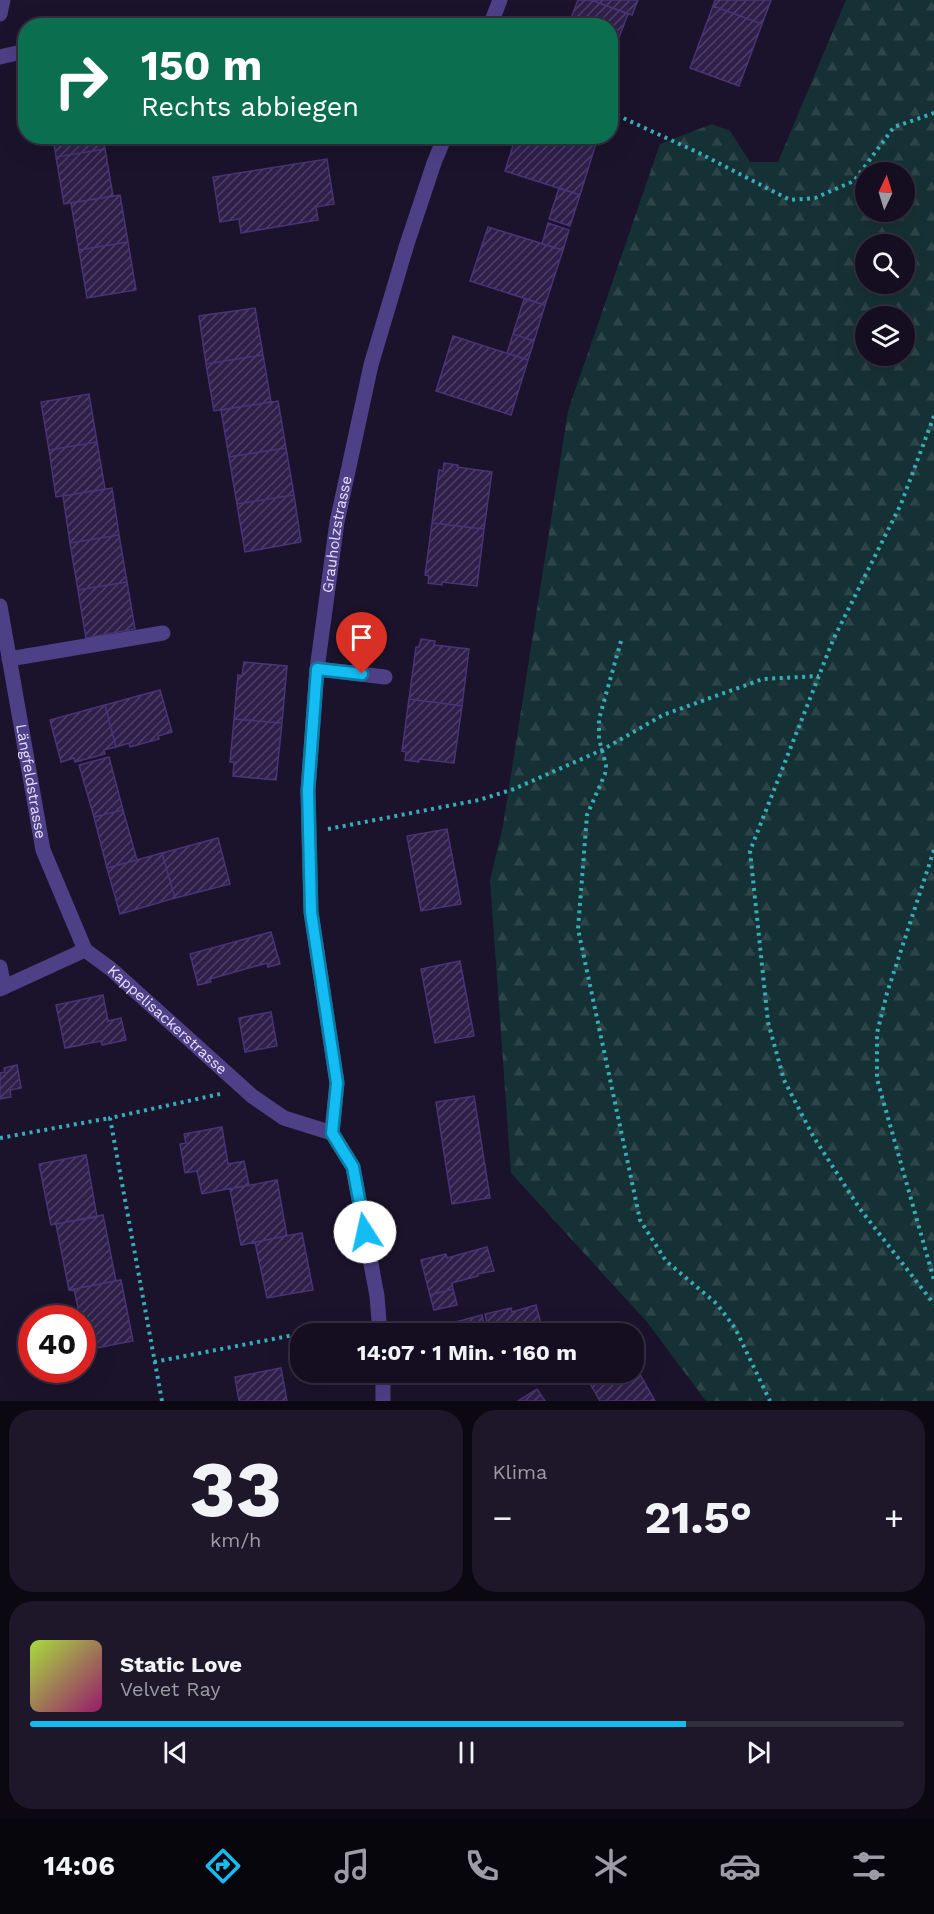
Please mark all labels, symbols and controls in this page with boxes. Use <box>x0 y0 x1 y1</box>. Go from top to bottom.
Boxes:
text: 150 m <box>141 41 262 90</box>
icon: right <box>42 42 120 120</box>
text: Rechts abbiegen <box>141 91 359 123</box>
north arrow <box>855 162 915 222</box>
map controls <box>855 162 915 366</box>
button: search <box>855 234 915 294</box>
button: layers <box>855 306 915 366</box>
street label: Grauholzstrasse <box>318 474 356 594</box>
pin <box>336 612 387 674</box>
icon: arrive <box>345 621 378 654</box>
street label: Längfeldstrasse <box>12 723 50 840</box>
street label: Kappelisackerstrasse <box>104 961 231 1078</box>
position arrow <box>333 1200 397 1264</box>
speed limit sign: 40 <box>18 1305 96 1383</box>
text: 14:07 · 1 Min. · 160 m <box>357 1340 577 1365</box>
text: 33 <box>189 1443 282 1535</box>
text: Klima <box>493 1460 547 1484</box>
text: 21.5° <box>644 1491 752 1544</box>
text: − <box>493 1498 512 1537</box>
text: + <box>884 1498 904 1537</box>
text: km/h <box>210 1528 262 1552</box>
text: Static Love <box>120 1652 242 1677</box>
text: Velvet Ray <box>120 1677 221 1701</box>
icon: previous <box>159 1736 192 1769</box>
icon: pause <box>450 1736 483 1769</box>
icon: next <box>742 1736 775 1769</box>
icon: directions <box>202 1845 244 1887</box>
icon: music <box>331 1845 373 1887</box>
icon: phone <box>461 1845 503 1887</box>
icon: climate <box>590 1845 632 1887</box>
icon: car <box>719 1845 761 1887</box>
icon: filters <box>848 1845 890 1887</box>
text: 14:06 <box>44 1850 115 1882</box>

